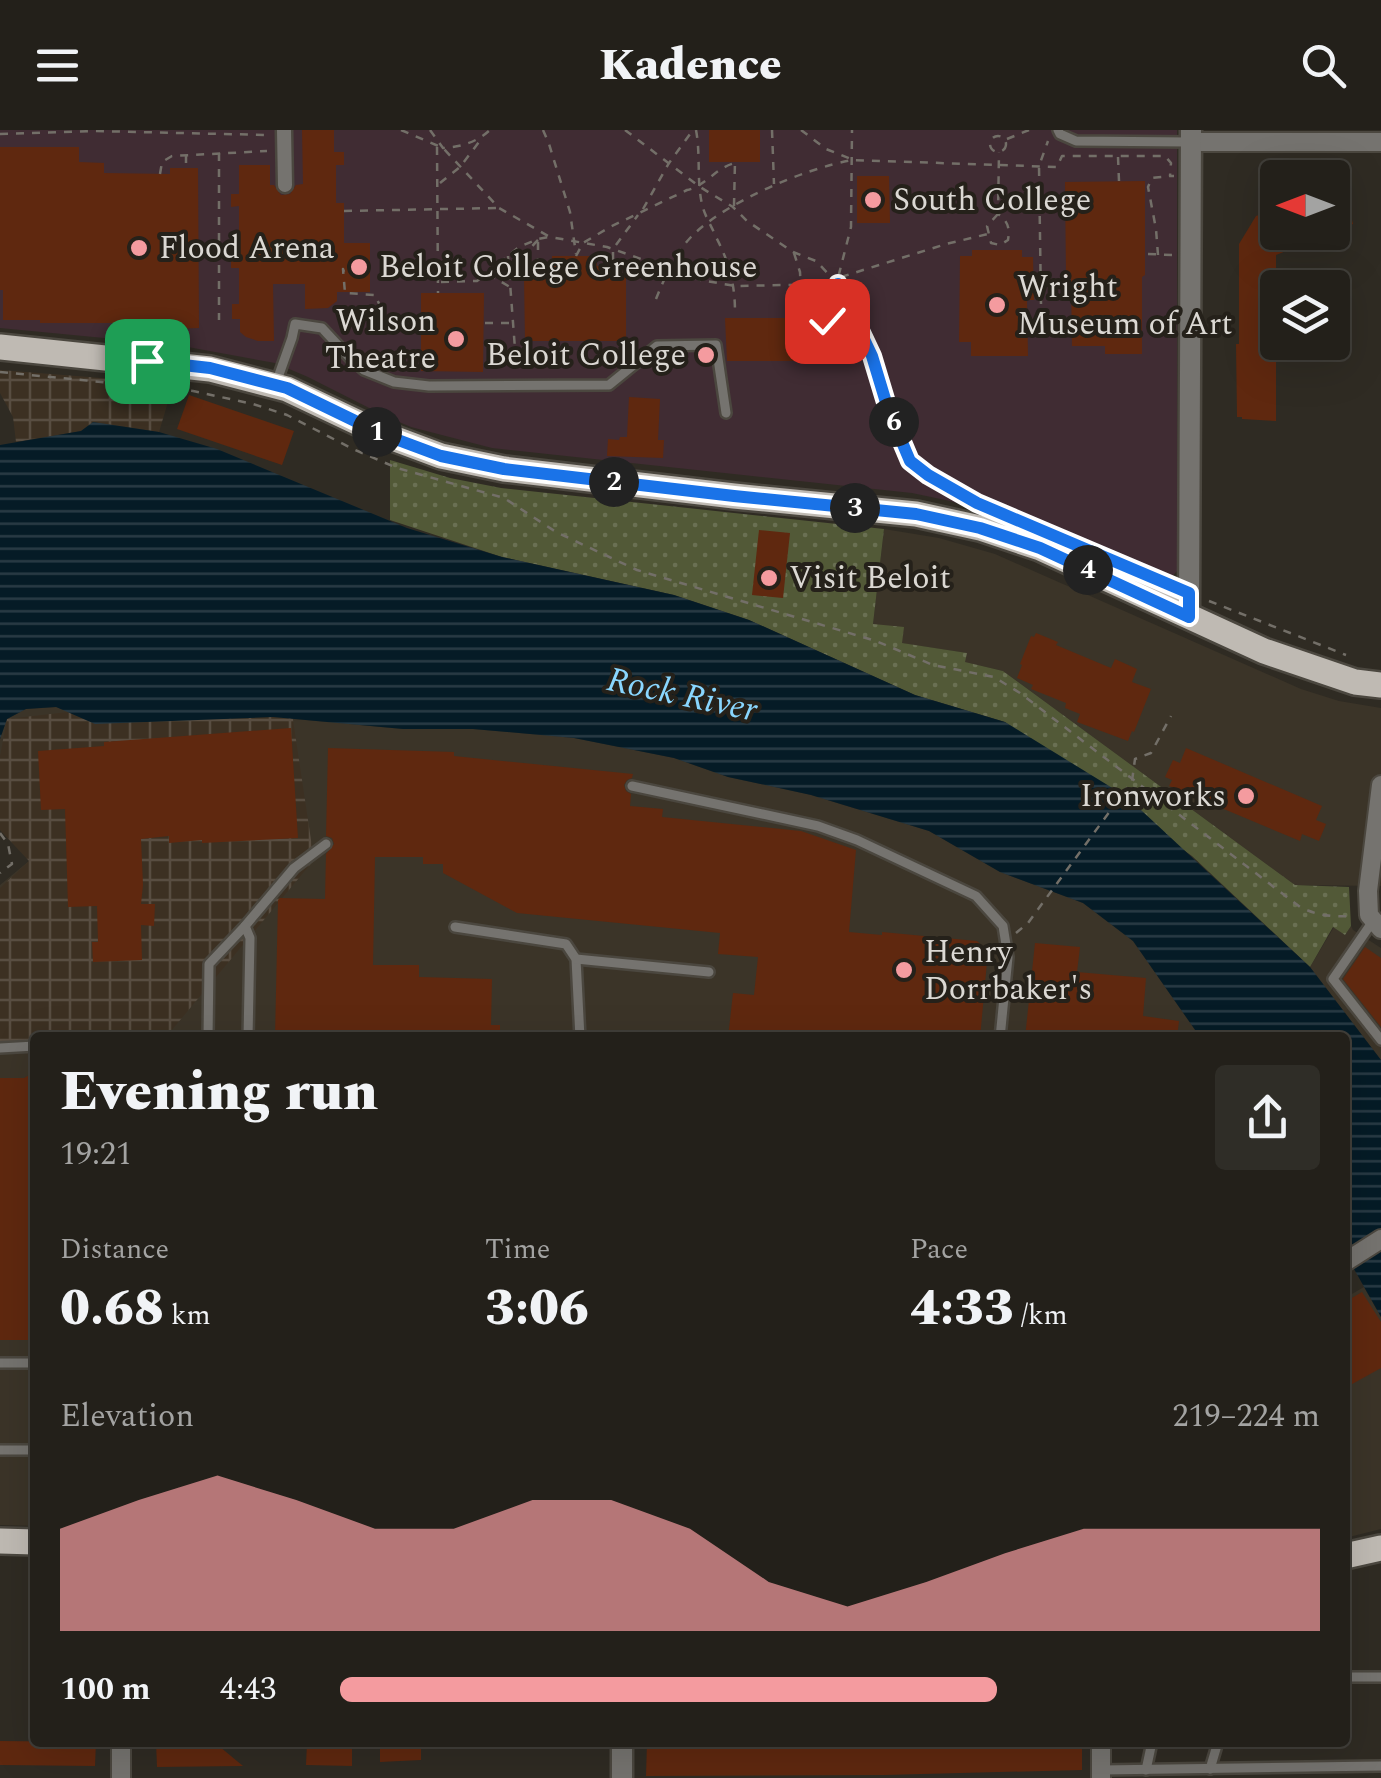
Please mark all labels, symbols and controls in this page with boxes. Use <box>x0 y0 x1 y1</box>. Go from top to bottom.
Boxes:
text: Kadence <box>599 31 782 100</box>
icon: menu <box>30 38 85 93</box>
icon: search <box>1296 38 1351 93</box>
north arrow <box>1260 160 1350 250</box>
map controls <box>1260 160 1350 360</box>
place label: South College <box>893 176 1091 225</box>
marker: South College <box>862 189 884 211</box>
place label: Flood Arena <box>159 224 335 273</box>
marker: Flood Arena <box>128 237 150 259</box>
place label: Beloit College Greenhouse <box>379 243 757 292</box>
marker: Beloit College Greenhouse <box>348 256 370 278</box>
place label: Wright Museum of Art <box>1017 263 1233 349</box>
button: layers <box>1260 270 1350 360</box>
pin <box>785 279 870 364</box>
icon: check <box>800 294 855 349</box>
marker: Wright Museum of Art <box>986 294 1008 316</box>
place label: Wilson Theatre <box>325 297 436 383</box>
pin <box>105 319 190 404</box>
marker: Wilson Theatre <box>445 328 467 350</box>
place label: Beloit College <box>486 331 686 380</box>
icon: arrive <box>120 334 175 389</box>
marker: Beloit College <box>695 344 717 366</box>
pin: 6 <box>869 397 919 447</box>
text: 6 <box>886 400 902 443</box>
pin: 1 <box>352 407 402 457</box>
text: 1 <box>369 410 385 453</box>
pin: 2 <box>589 457 639 507</box>
text: 2 <box>606 460 622 503</box>
pin: 3 <box>830 483 880 533</box>
text: 3 <box>847 486 863 529</box>
pin: 4 <box>1063 545 1113 595</box>
text: 4 <box>1080 548 1096 591</box>
place label: Visit Beloit <box>789 554 951 603</box>
marker: Visit Beloit <box>758 567 780 589</box>
water label: Rock River <box>602 653 763 737</box>
place label: Ironworks <box>1080 772 1226 821</box>
marker: Ironworks <box>1235 785 1257 807</box>
place label: Henry Dorrbaker's <box>924 928 1092 1014</box>
marker: Henry Dorrbaker's <box>893 959 915 981</box>
text: Evening run <box>60 1051 378 1134</box>
button: share <box>1215 1065 1320 1170</box>
text: 19:21 <box>60 1130 132 1179</box>
text: Distance <box>60 1228 169 1271</box>
text: Time <box>485 1228 550 1271</box>
text: Pace <box>910 1228 968 1271</box>
text: 0.68 <box>60 1271 164 1347</box>
text: 3:06 <box>485 1271 589 1347</box>
text: 4:33 <box>910 1271 1014 1347</box>
text: km <box>164 1294 211 1337</box>
text: /km <box>1014 1294 1068 1337</box>
text: Elevation <box>60 1392 194 1441</box>
text: 219–224 m <box>1172 1392 1320 1441</box>
text: 100 m <box>60 1665 151 1714</box>
text: 4:43 <box>220 1665 276 1714</box>

